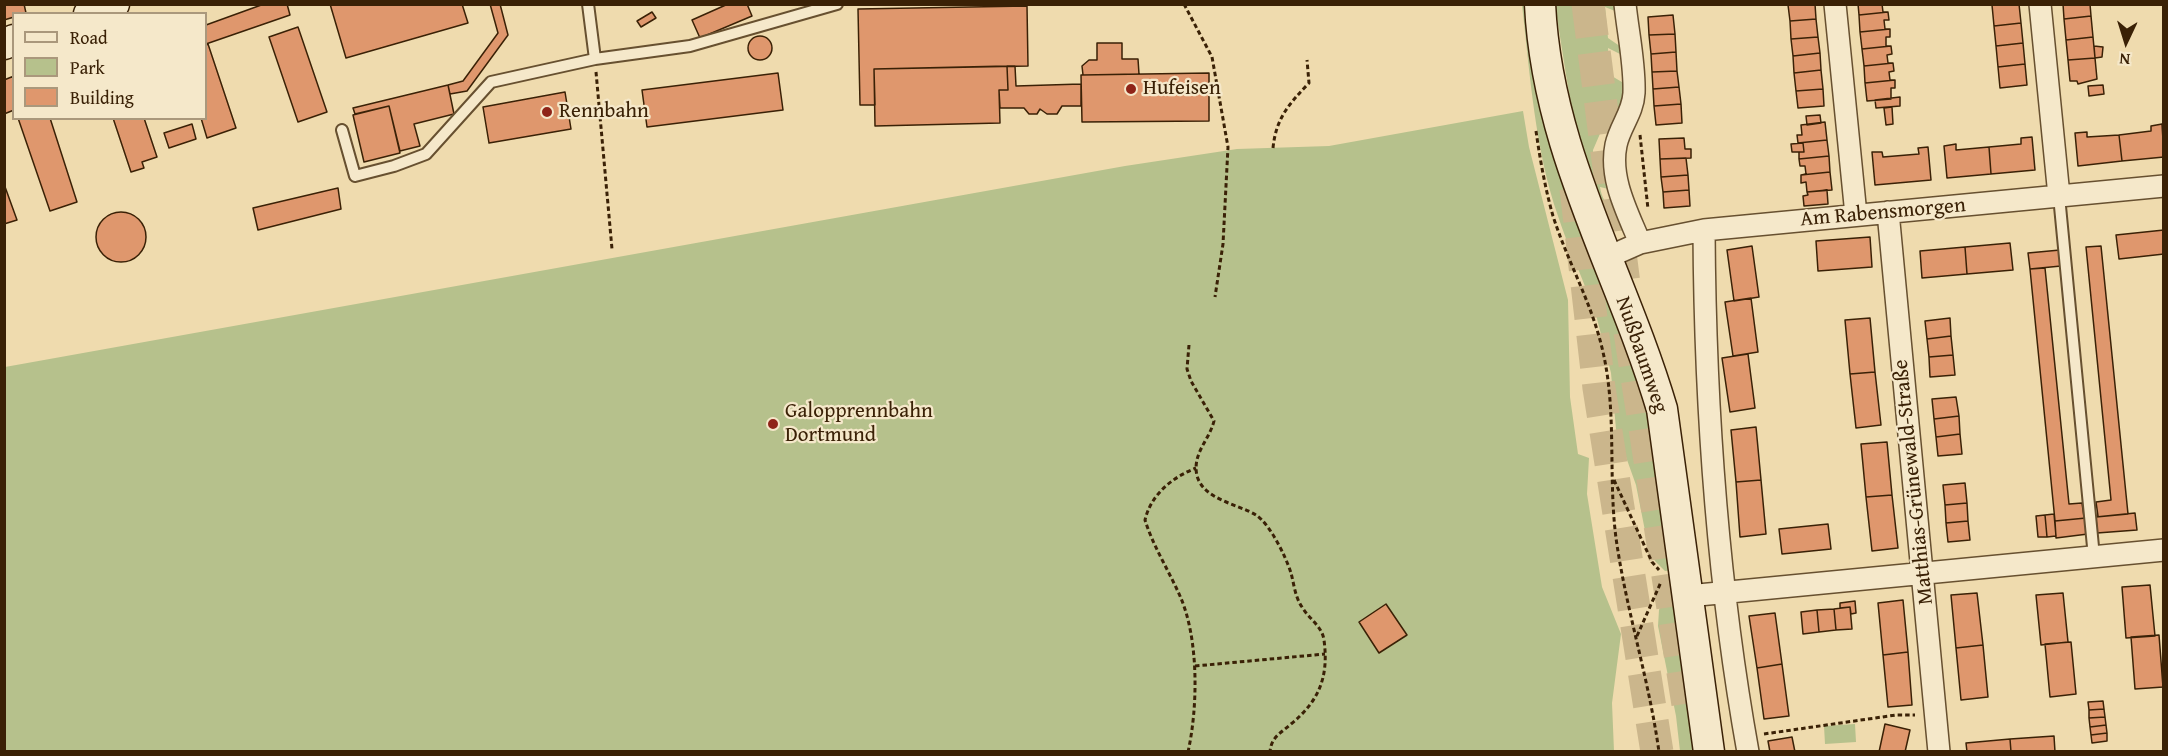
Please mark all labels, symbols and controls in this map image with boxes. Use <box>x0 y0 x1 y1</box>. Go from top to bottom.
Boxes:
legend <box>12 12 207 120</box>
north arrow <box>2096 12 2156 72</box>
text: Road <box>70 24 108 51</box>
text: N <box>2119 48 2131 72</box>
text: Park <box>70 54 105 81</box>
place label: Hufeisen <box>1143 76 1221 102</box>
marker: Hufeisen <box>1124 82 1138 96</box>
text: Building <box>70 84 134 111</box>
place label: Rennbahn <box>559 99 649 125</box>
marker: Rennbahn <box>540 105 554 119</box>
street label: Am Rabensmorgen <box>1799 193 1967 233</box>
street label: Nußbaumweg <box>1609 293 1673 417</box>
street label: Matthias-Grünewald-Straße <box>1889 358 1939 606</box>
place label: Galopprennbahn Dortmund <box>785 399 933 449</box>
marker: Galopprennbahn Dortmund <box>766 417 780 431</box>

